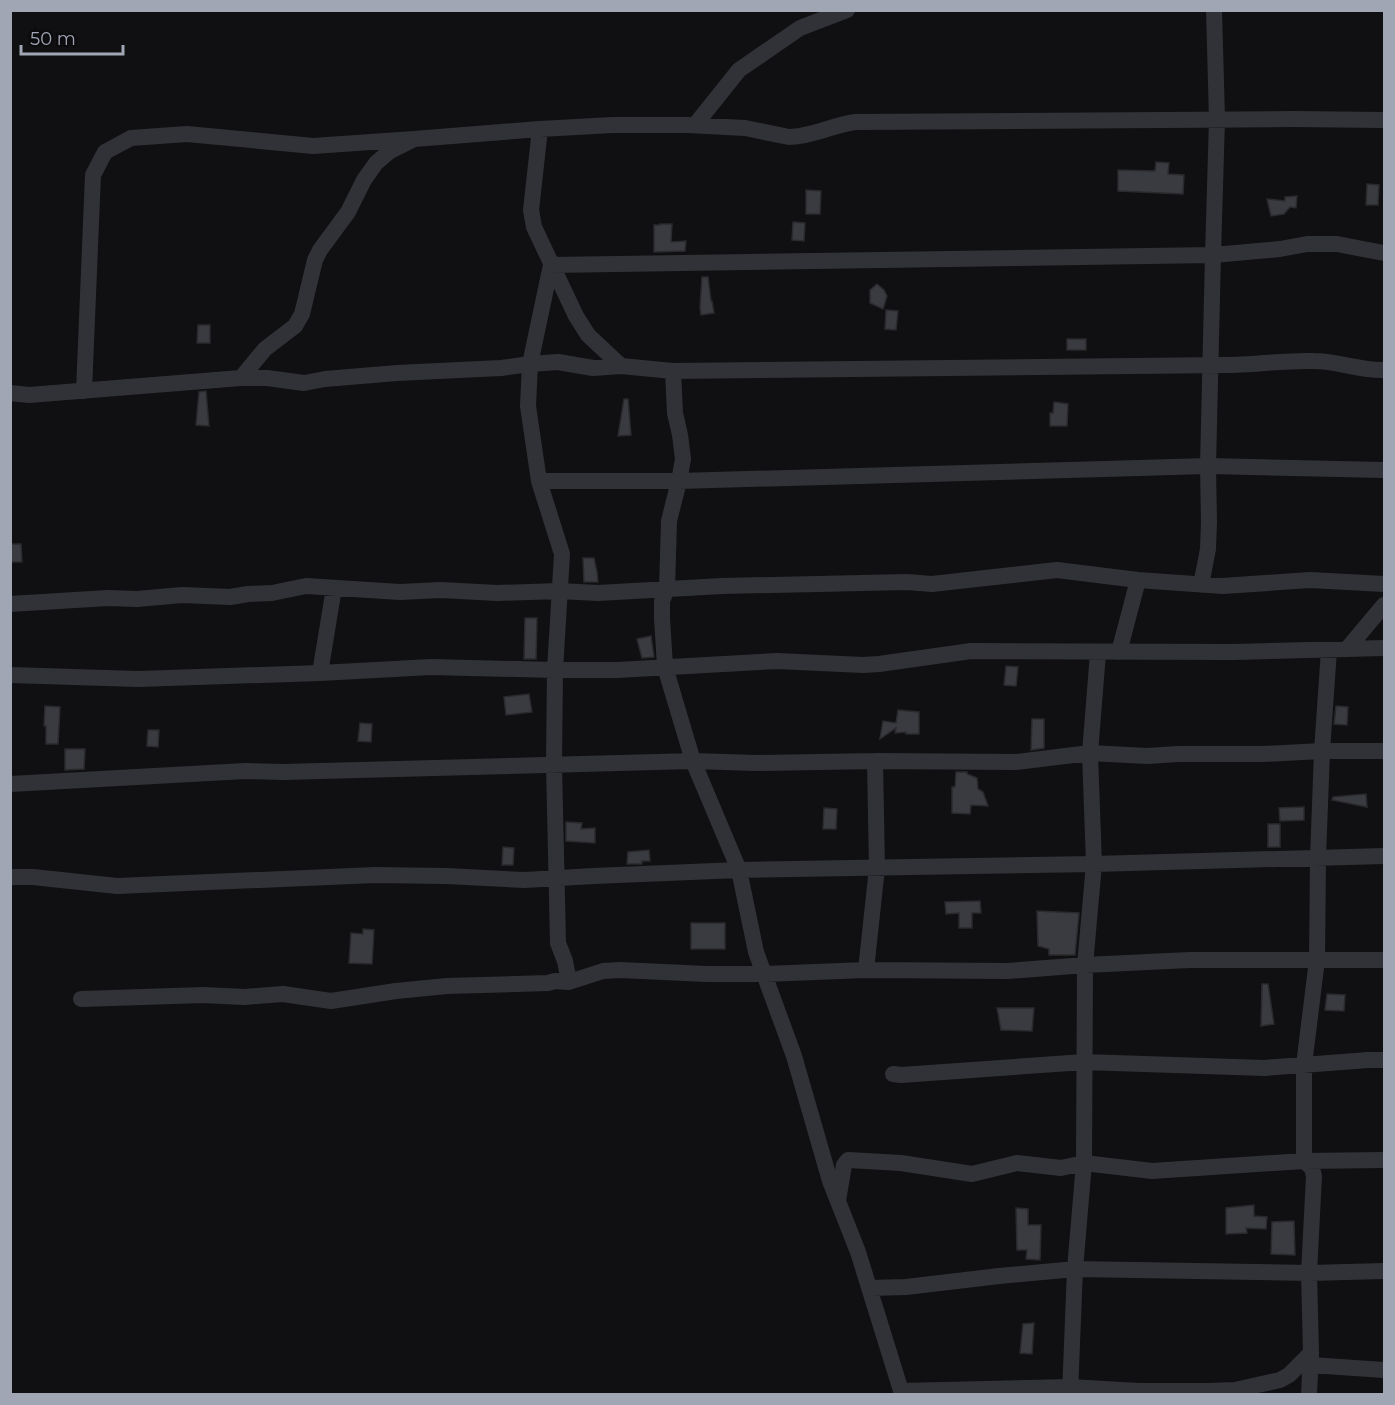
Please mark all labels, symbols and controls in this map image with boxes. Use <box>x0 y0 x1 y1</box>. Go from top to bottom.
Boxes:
scale bar <box>21 18 123 56</box>
text: 50 m <box>30 28 76 50</box>

